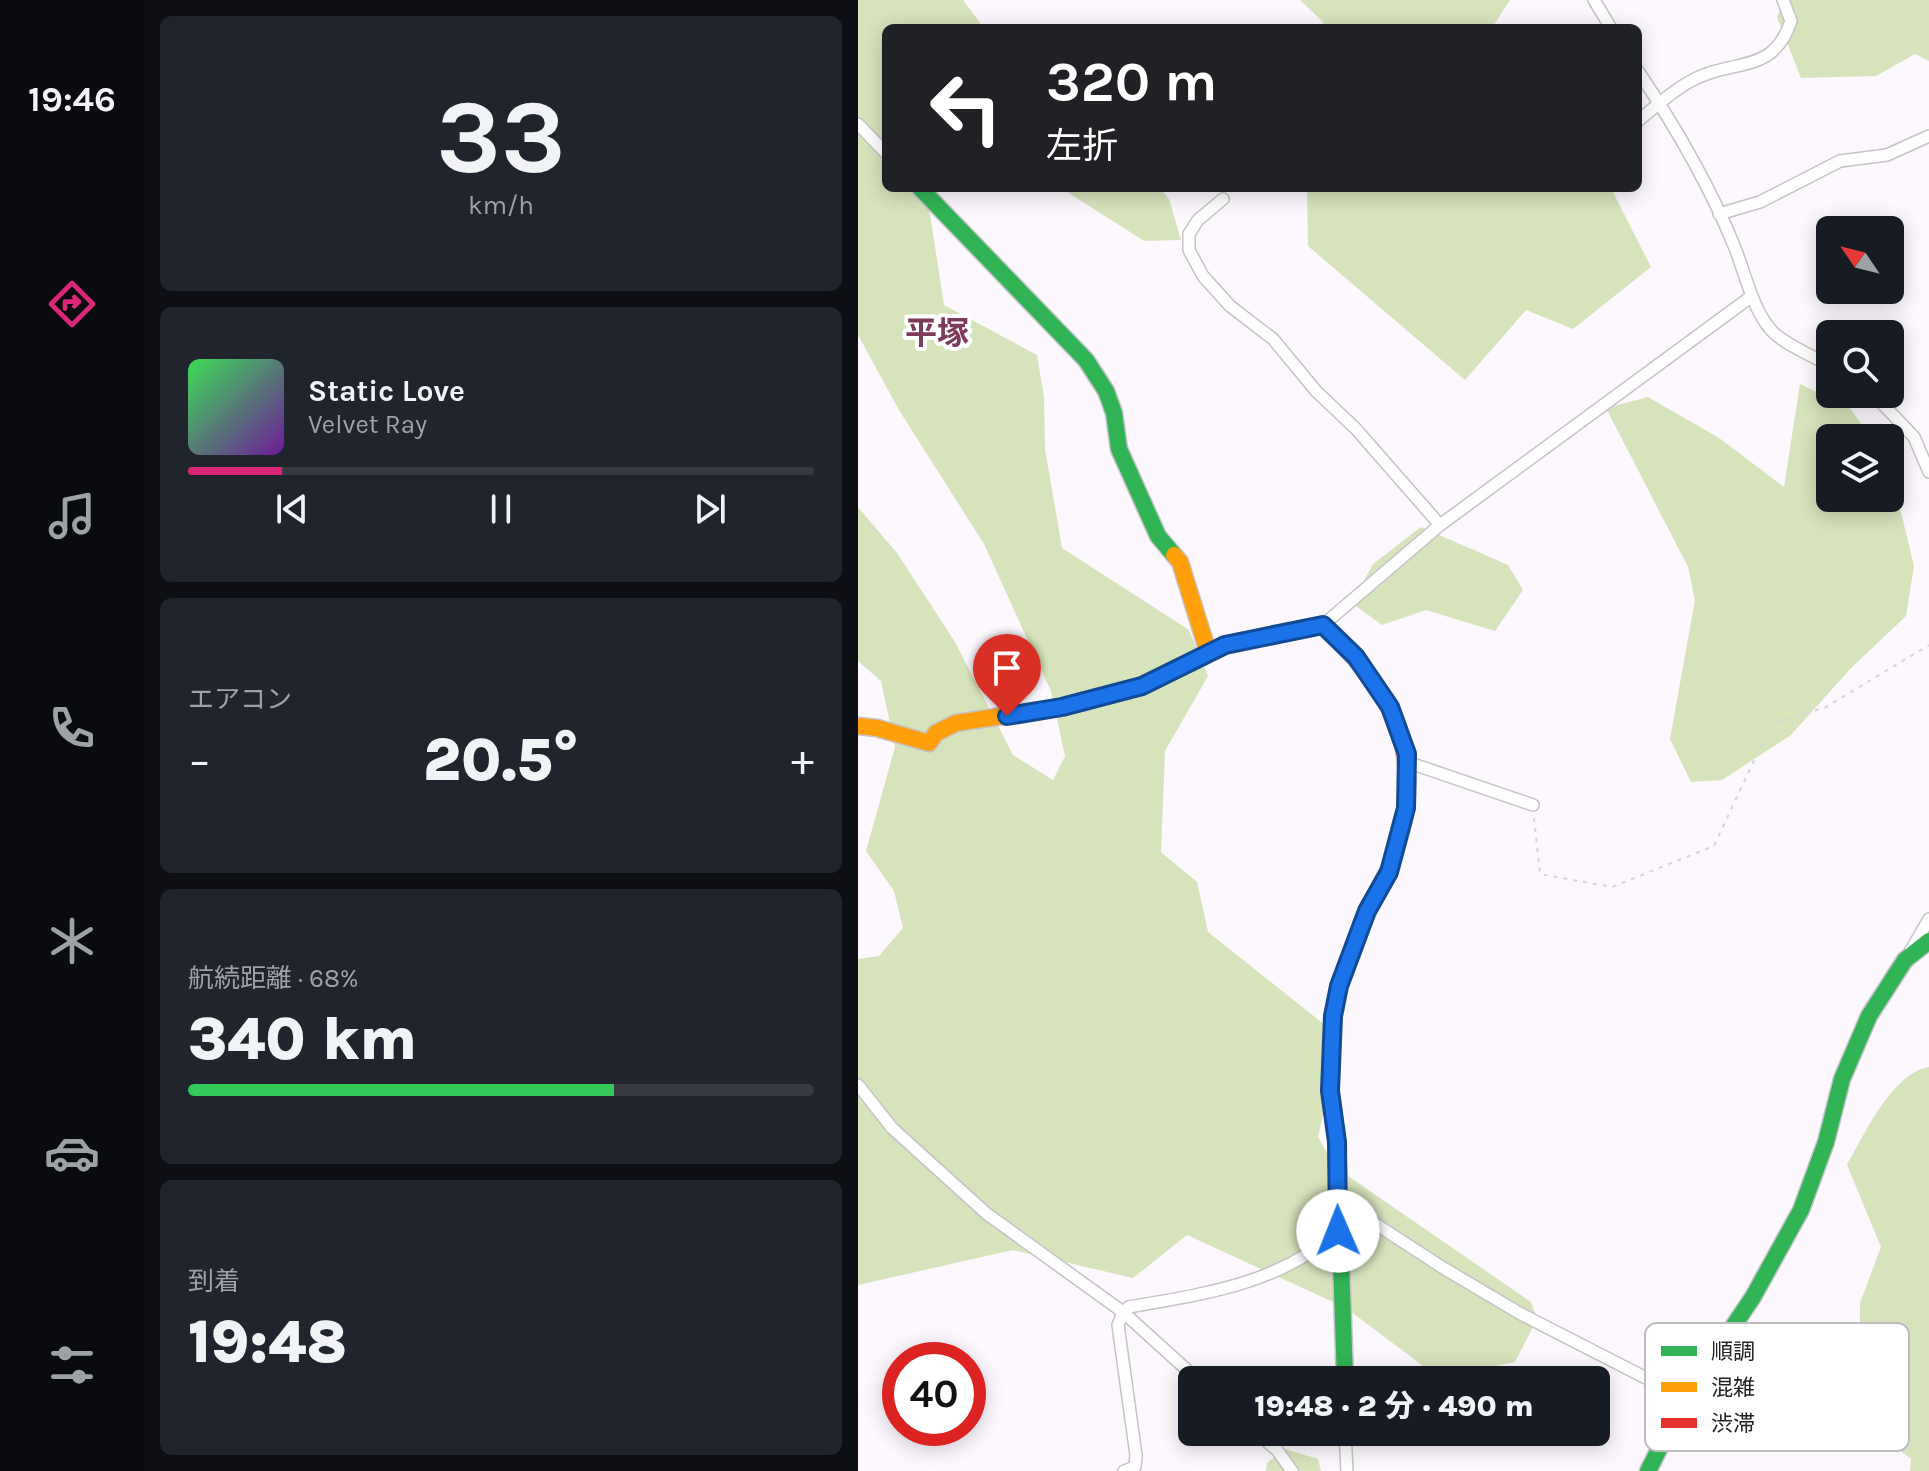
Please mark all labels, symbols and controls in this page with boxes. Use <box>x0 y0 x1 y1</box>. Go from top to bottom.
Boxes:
text: 320 m <box>1046 49 1217 114</box>
icon: left <box>914 56 1018 160</box>
text: 33 <box>436 77 566 198</box>
text: 19:46 <box>28 78 116 120</box>
text: 左折 <box>1046 125 1118 167</box>
text: km/h <box>468 190 534 221</box>
north arrow <box>1816 216 1904 304</box>
map controls <box>1816 216 1904 512</box>
icon: directions <box>44 276 100 332</box>
district label: 平塚 <box>905 315 969 352</box>
button: search <box>1816 320 1904 408</box>
text: Static Love <box>308 373 465 409</box>
text: Velvet Ray <box>308 409 427 440</box>
button: layers <box>1816 424 1904 512</box>
icon: previous <box>270 487 314 531</box>
icon: pause <box>479 487 523 531</box>
icon: next <box>688 487 732 531</box>
icon: music <box>44 488 100 544</box>
pin <box>973 634 1041 716</box>
icon: arrive <box>985 646 1029 690</box>
text: エアコン <box>188 684 292 715</box>
icon: phone <box>44 700 100 756</box>
text: 20.5° <box>423 725 579 795</box>
text: − <box>188 735 211 786</box>
text: + <box>791 735 814 786</box>
icon: climate <box>44 913 100 969</box>
text: 航続距離 · 68% <box>188 963 359 994</box>
text: 340 km <box>188 1004 417 1074</box>
icon: car <box>44 1125 100 1181</box>
position arrow <box>1296 1189 1380 1273</box>
text: 到着 <box>188 1266 240 1297</box>
text: 19:48 <box>188 1307 347 1377</box>
legend <box>1645 1323 1909 1451</box>
icon: filters <box>44 1337 100 1393</box>
text: 順調 <box>1711 1339 1755 1365</box>
speed limit sign: 40 <box>882 1342 986 1446</box>
text: 混雑 <box>1711 1375 1755 1401</box>
text: 19:48 · 2 分 · 490 m <box>1254 1388 1534 1424</box>
text: 渋滞 <box>1711 1411 1755 1437</box>

